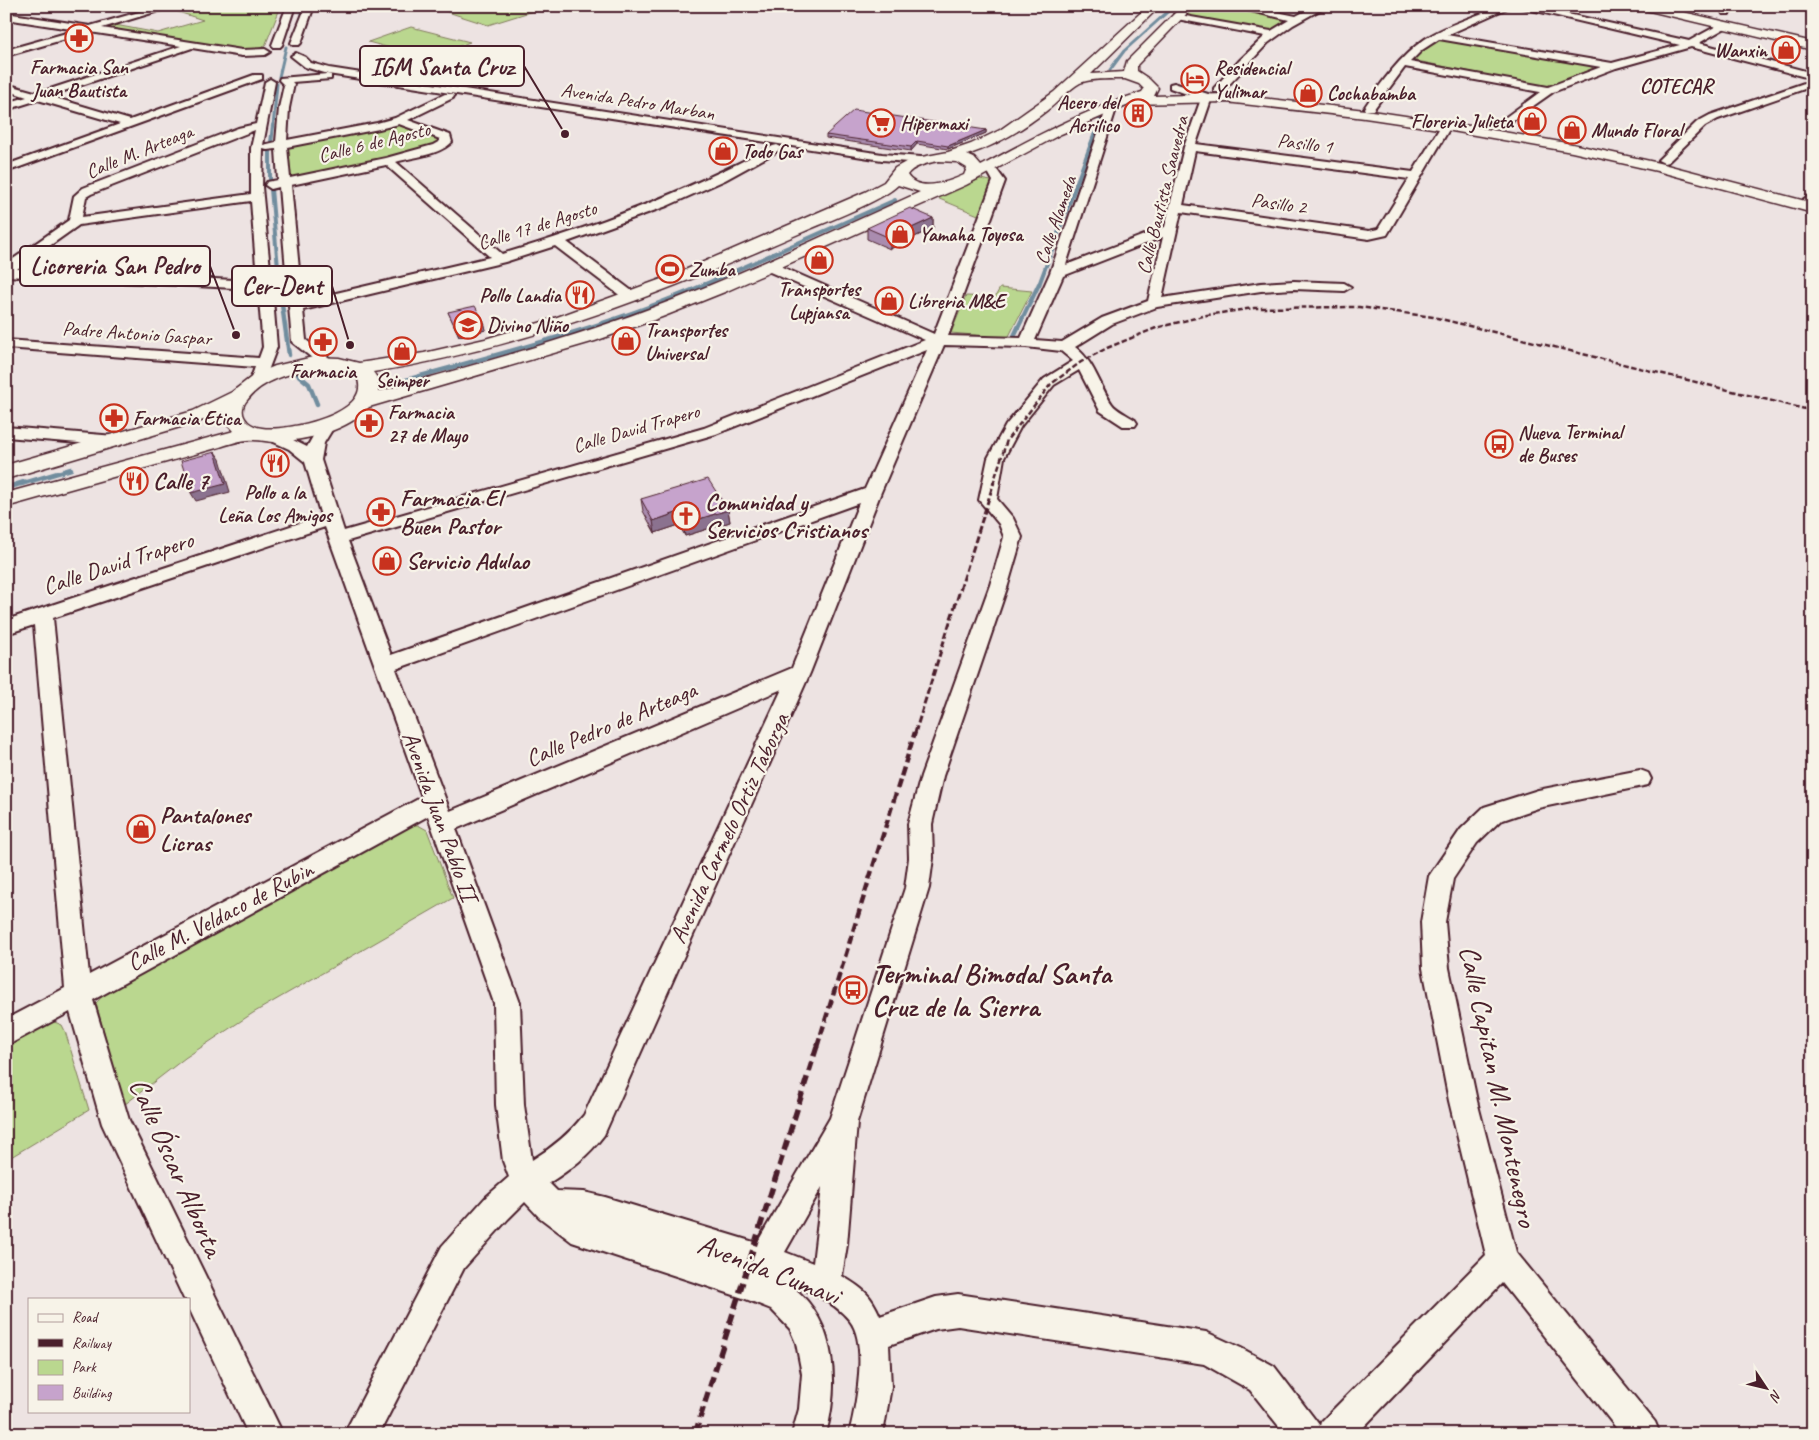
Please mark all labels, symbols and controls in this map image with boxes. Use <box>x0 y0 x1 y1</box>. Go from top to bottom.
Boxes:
pharmacy icon: Farmacia San Juan Bautista <box>64 23 94 53</box>
shop icon: Wanxin <box>1771 35 1801 65</box>
place label: Wanxin <box>1715 38 1769 63</box>
callout: IGM Santa Cruz <box>360 46 524 86</box>
text: IGM Santa Cruz <box>370 51 517 83</box>
place label: Farmacia San Juan Bautista <box>30 55 129 103</box>
place label: Residencial Yulimar <box>1214 56 1293 104</box>
hotel icon: Residencial Yulimar <box>1180 64 1210 94</box>
district label: COTECAR <box>1640 73 1716 99</box>
street label: Avenida Pedro Marban <box>559 77 717 126</box>
shop icon: Cochabamba <box>1293 78 1323 108</box>
place label: Cochabamba <box>1327 81 1417 106</box>
place label: Acero del Acrilico <box>1057 90 1123 138</box>
building icon: Acero del Acrilico <box>1123 98 1153 128</box>
shop icon: Floreria Julieta <box>1517 106 1547 136</box>
supermarket icon: Hipermaxi <box>866 108 896 138</box>
place label: Floreria Julieta <box>1411 109 1515 134</box>
place label: Hipermaxi <box>900 111 971 136</box>
street label: Calle Bautista Saavedra <box>1131 112 1195 277</box>
shop icon: Mundo Floral <box>1557 115 1587 145</box>
street label: Calle 6 de Agosto <box>316 116 433 168</box>
street label: Calle M. Arteaga <box>82 118 198 184</box>
place label: Mundo Floral <box>1591 118 1685 143</box>
street label: Pasillo 1 <box>1276 128 1335 159</box>
shop icon: Todo Gas <box>708 136 738 166</box>
place label: Todo Gas <box>742 139 804 164</box>
street label: Calle Alameda <box>1029 171 1083 267</box>
street label: Pasillo 2 <box>1250 187 1310 220</box>
street label: Calle 17 de Agosto <box>475 195 601 255</box>
shop icon: Yamaha Toyosa <box>885 219 915 249</box>
place label: Yamaha Toyosa <box>919 222 1024 247</box>
shop icon: Transportes Lupjansa <box>804 245 834 275</box>
callout: Licoreria San Pedro <box>20 246 210 286</box>
text: Licoreria San Pedro <box>30 250 203 282</box>
sports icon: Zumba <box>655 254 685 284</box>
place label: Zumba <box>689 257 736 282</box>
callout: Cer-Dent <box>232 266 332 306</box>
text: Cer-Dent <box>242 270 325 302</box>
place label: Transportes Lupjansa <box>778 277 862 325</box>
restaurant icon: Pollo Landia <box>565 280 595 310</box>
place label: Pollo Landia <box>480 283 563 308</box>
shop icon: Libreria M&E <box>874 286 904 316</box>
place label: Libreria M&E <box>908 289 1008 314</box>
school or university icon: Divino Niño <box>453 310 483 340</box>
place label: Divino Niño <box>487 313 570 338</box>
street label: Padre Antonio Gaspar <box>62 316 214 351</box>
place label: Transportes Universal <box>645 318 729 366</box>
shop icon: Transportes Universal <box>611 326 641 356</box>
pharmacy icon: Farmacia <box>308 327 338 357</box>
shop icon: Seimper <box>387 336 417 366</box>
place label: Farmacia <box>290 359 358 384</box>
place label: Seimper <box>376 368 431 393</box>
street label: Calle David Trapero <box>570 398 703 458</box>
place label: Farmacia 27 de Mayo <box>388 400 469 449</box>
pharmacy icon: Farmacia Etica <box>99 403 129 433</box>
place label: Farmacia Etica <box>133 406 242 431</box>
pharmacy icon: Farmacia 27 de Mayo <box>354 408 384 438</box>
place label: Nueva Terminal de Buses <box>1518 420 1626 468</box>
bus stop icon: Nueva Terminal de Buses <box>1484 429 1514 459</box>
restaurant icon: Pollo a la Leña Los Amigos <box>260 448 290 478</box>
restaurant icon: Calle 7 <box>119 466 149 496</box>
place label: Calle 7 <box>153 466 211 496</box>
place label: Pollo a la Leña Los Amigos <box>218 480 334 528</box>
place label: Farmacia El Buen Pastor <box>400 483 507 541</box>
place label: Comunidad y Servicios Cristianos <box>705 487 870 545</box>
pharmacy icon: Farmacia El Buen Pastor <box>366 497 396 527</box>
church icon: Comunidad y Servicios Cristianos <box>671 501 701 531</box>
street label: Calle David Trapero <box>39 524 198 601</box>
shop icon: Servicio Adulao <box>372 546 402 576</box>
place label: Servicio Adulao <box>406 546 531 576</box>
street label: Calle Pedro de Arteaga <box>521 674 702 773</box>
street label: Avenida Carmelo Ortiz Taborga <box>662 707 796 948</box>
street label: Avenida Juan Pablo II <box>395 727 486 910</box>
place label: Pantalones Licras <box>160 800 253 858</box>
shop icon: Pantalones Licras <box>126 814 156 844</box>
street label: Calle M. Veldaco de Rubin <box>122 854 319 978</box>
street label: Calle Capitan M. Montenegro <box>1451 942 1547 1232</box>
place label: Terminal Bimodal Santa Cruz de la Sierra <box>872 955 1113 1025</box>
bus stop icon: Terminal Bimodal Santa Cruz de la Sierra <box>838 975 868 1005</box>
street label: Calle Óscar Alborta <box>121 1072 234 1265</box>
street label: Avenida Cumavi <box>693 1225 848 1315</box>
legend <box>28 1298 190 1412</box>
text: Road <box>72 1308 99 1327</box>
text: Railway <box>72 1334 113 1353</box>
text: Park <box>72 1358 97 1377</box>
north arrow <box>1742 1362 1792 1412</box>
text: Building <box>72 1384 112 1403</box>
text: N <box>1765 1387 1786 1406</box>

